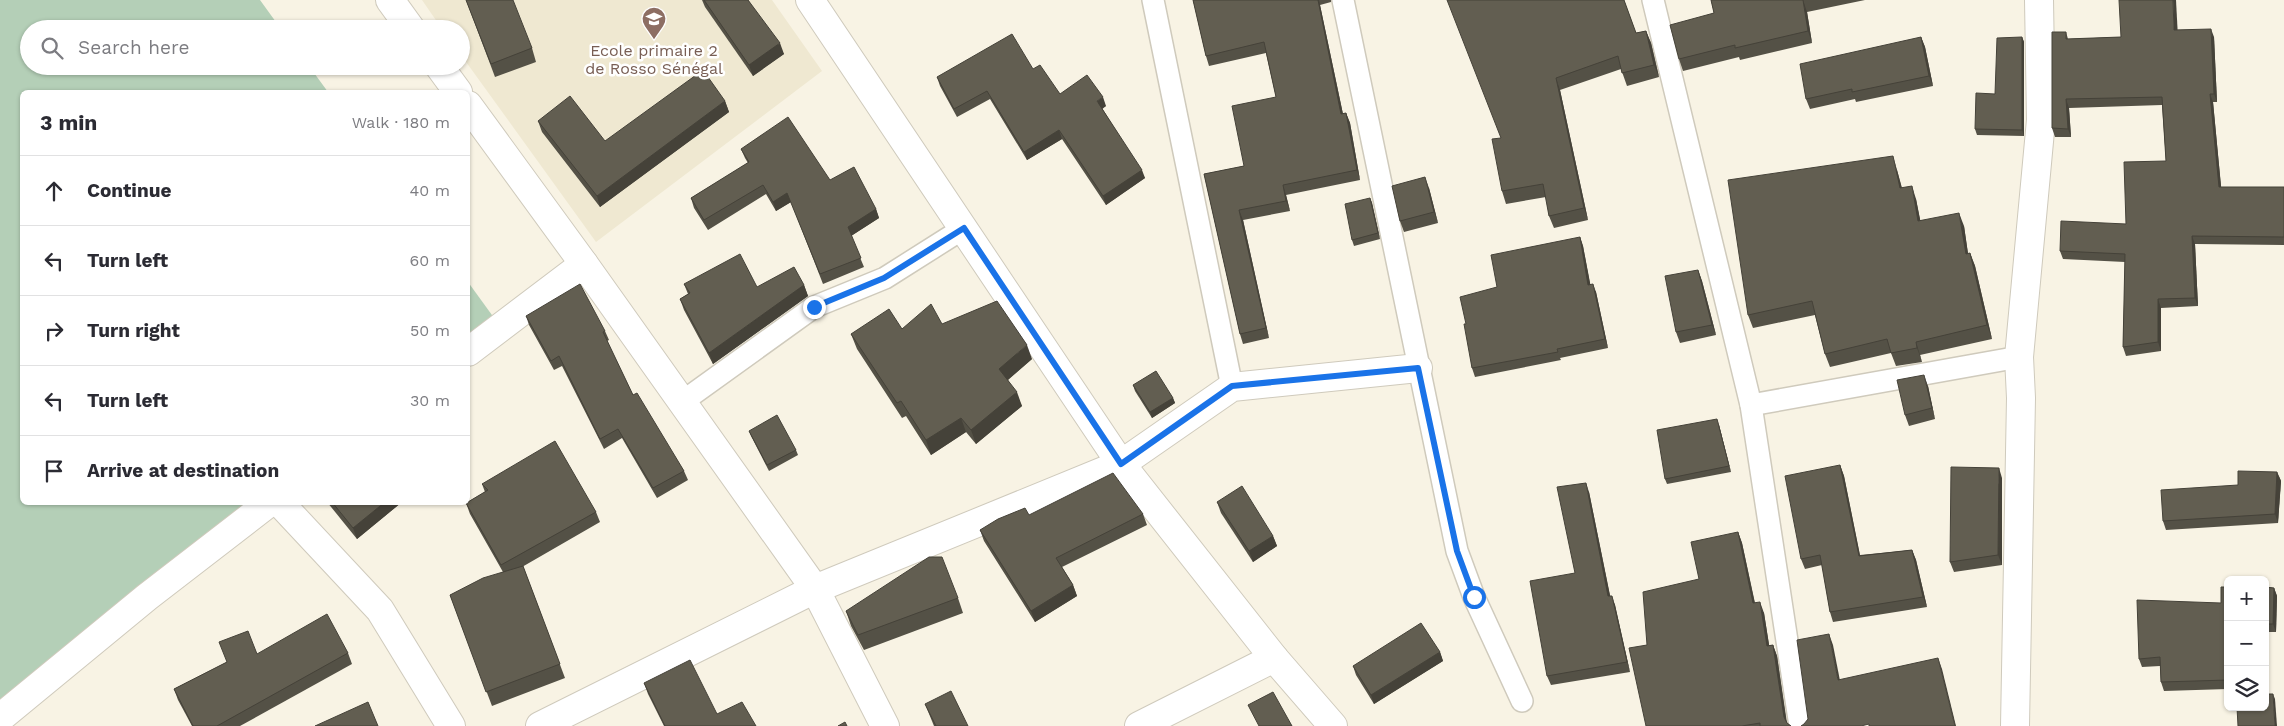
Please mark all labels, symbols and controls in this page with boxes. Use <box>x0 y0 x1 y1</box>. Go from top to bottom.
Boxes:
school or university icon: Ecole primaire 2 de Rosso Sénégal <box>641 6 667 40</box>
search box <box>20 20 470 75</box>
icon: search <box>38 34 66 62</box>
text: Search here <box>78 36 189 59</box>
place label: Ecole primaire 2 de Rosso Sénégal <box>585 41 723 78</box>
text: 3 min <box>40 110 97 135</box>
text: Walk · 180 m <box>352 113 450 132</box>
icon: ahead <box>40 177 68 205</box>
text: Continue <box>87 179 171 202</box>
text: 40 m <box>410 181 450 200</box>
icon: left <box>40 247 68 275</box>
text: Turn left <box>87 249 168 272</box>
text: 60 m <box>410 251 450 270</box>
route end <box>803 296 826 319</box>
icon: right <box>40 317 68 345</box>
text: Turn right <box>87 319 180 342</box>
text: 50 m <box>410 321 450 340</box>
icon: left <box>40 387 68 415</box>
text: Turn left <box>87 389 168 412</box>
text: 30 m <box>410 391 450 410</box>
icon: arrive <box>40 457 68 485</box>
text: Arrive at destination <box>87 459 279 482</box>
map controls <box>2224 576 2269 711</box>
button: + <box>2224 576 2269 621</box>
route start <box>1463 586 1486 609</box>
button: − <box>2224 621 2269 666</box>
button: layers <box>2224 666 2269 711</box>

